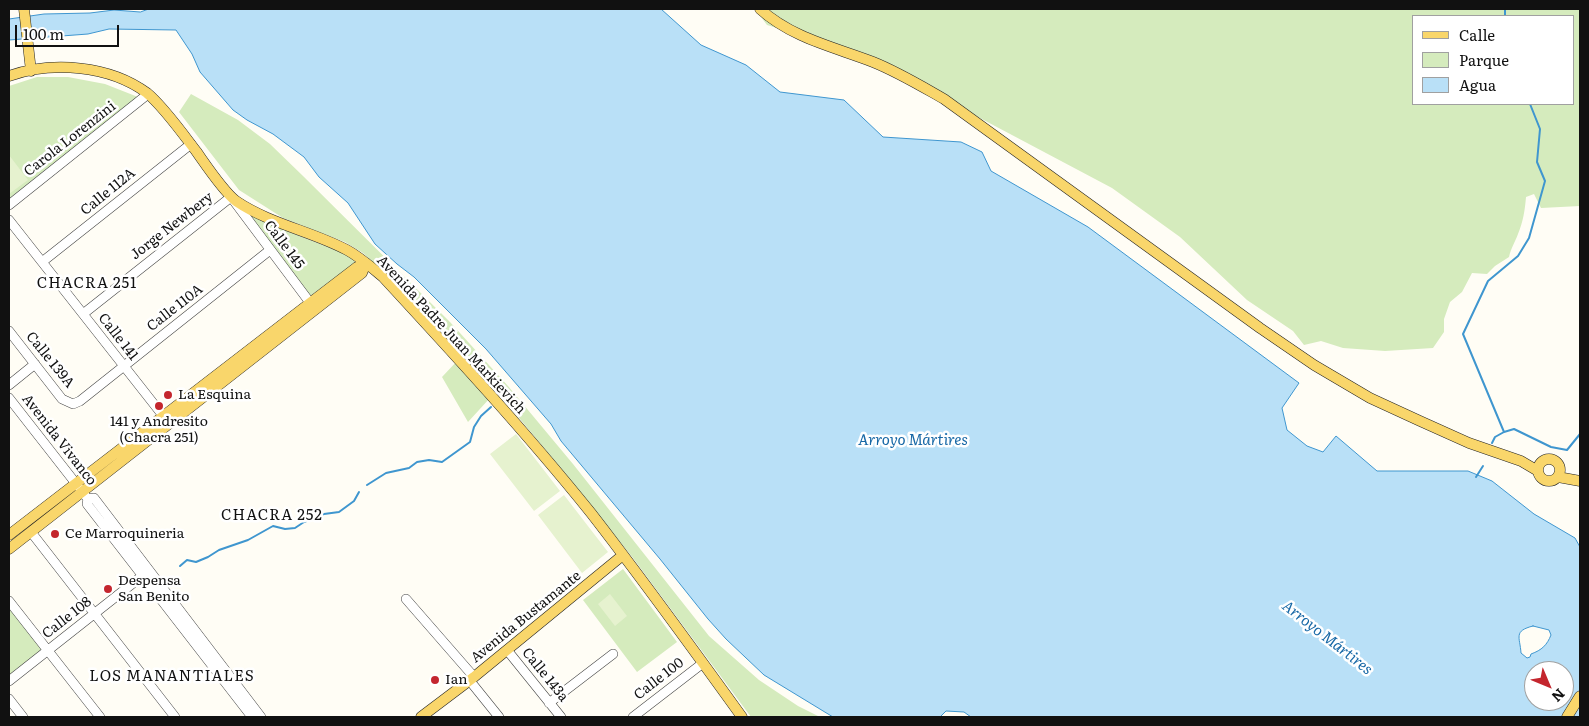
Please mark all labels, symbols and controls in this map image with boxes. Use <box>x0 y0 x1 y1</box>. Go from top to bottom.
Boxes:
scale bar <box>18 15 121 47</box>
legend <box>1412 15 1574 105</box>
text: 100 m <box>23 22 64 45</box>
text: Calle <box>1459 23 1495 46</box>
text: Parque <box>1459 48 1509 71</box>
text: Agua <box>1459 73 1496 96</box>
street label: Carola Lorenzini <box>21 98 119 180</box>
street label: Calle 112A <box>77 165 139 219</box>
street label: Jorge Newbery <box>127 189 217 263</box>
street label: Calle 145 <box>260 217 308 273</box>
street label: Avenida Padre Juan Markievich <box>373 252 529 418</box>
district label: CHACRA 251 <box>35 275 139 293</box>
street label: Calle 110A <box>144 281 206 335</box>
street label: Calle 141 <box>94 310 142 364</box>
street label: Calle 139A <box>22 329 78 391</box>
place label: La Esquina <box>178 387 251 403</box>
marker: La Esquina <box>162 389 174 401</box>
street label: Avenida Vivanco <box>18 391 100 489</box>
marker: 141 y Andresito (Chacra 251) <box>153 400 165 412</box>
place label: 141 y Andresito (Chacra 251) <box>110 414 208 447</box>
water label: Arroyo Mártires <box>858 432 968 450</box>
district label: CHACRA 252 <box>220 507 324 525</box>
place label: Ce Marroquineria <box>65 526 184 542</box>
marker: Ce Marroquineria <box>49 528 61 540</box>
street label: Avenida Bustamante <box>468 567 584 667</box>
place label: Despensa San Benito <box>118 573 189 606</box>
marker: Despensa San Benito <box>102 583 114 595</box>
street label: Calle 108 <box>39 594 95 642</box>
water label: Arroyo Mártires <box>1278 597 1376 679</box>
street label: Calle 143a <box>518 645 572 705</box>
street label: Calle 100 <box>631 654 687 704</box>
north arrow <box>1524 661 1574 711</box>
district label: LOS MANANTIALES <box>87 668 257 686</box>
place label: Ian <box>445 672 467 688</box>
marker: Ian <box>429 674 441 686</box>
text: N <box>1548 685 1570 707</box>

